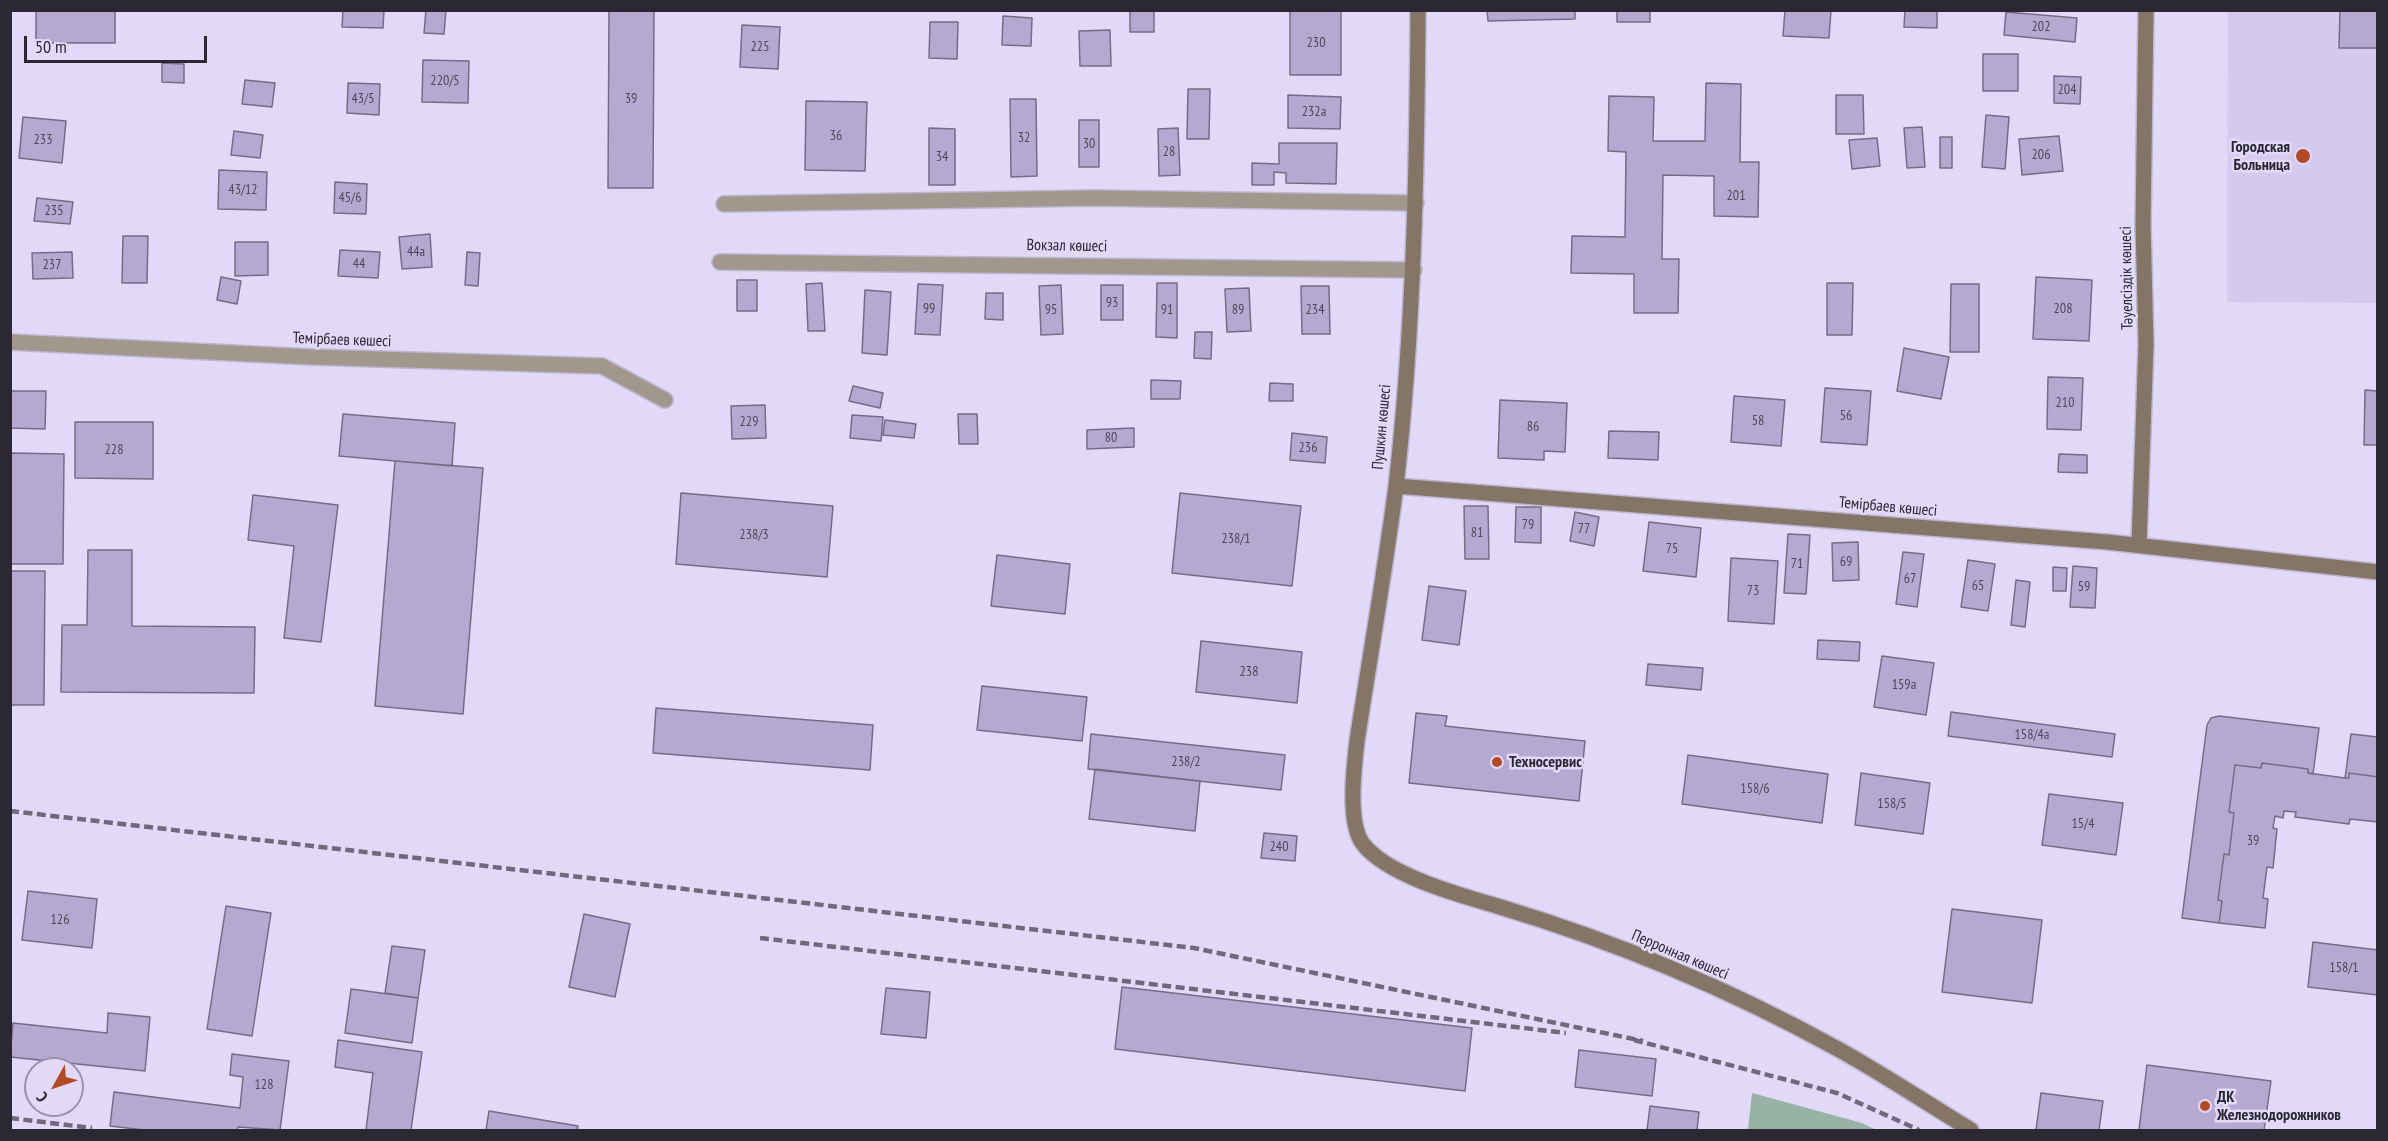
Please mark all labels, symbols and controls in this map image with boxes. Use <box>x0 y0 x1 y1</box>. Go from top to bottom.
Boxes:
house number: 202 <box>2032 19 2050 35</box>
scale bar <box>27 24 210 62</box>
text: 50 m <box>35 35 67 58</box>
house number: 230 <box>1307 35 1325 51</box>
house number: 225 <box>751 39 769 55</box>
house number: 220/5 <box>430 73 460 89</box>
house number: 204 <box>2058 82 2076 98</box>
house number: 43/5 <box>351 91 375 107</box>
house number: 39 <box>625 91 637 107</box>
house number: 232а <box>1302 104 1326 120</box>
house number: 36 <box>830 128 842 144</box>
house number: 32 <box>1018 130 1030 146</box>
house number: 233 <box>34 132 52 148</box>
house number: 30 <box>1083 136 1095 152</box>
place label: Городская Больница <box>2231 137 2290 175</box>
house number: 28 <box>1163 144 1175 160</box>
house number: 206 <box>2032 147 2050 163</box>
marker: Городская Больница <box>2294 147 2312 165</box>
house number: 34 <box>936 149 948 165</box>
house number: 43/12 <box>228 182 258 198</box>
house number: 201 <box>1727 188 1745 204</box>
house number: 45/6 <box>338 190 362 206</box>
house number: 235 <box>45 203 63 219</box>
street label: Тәуелсіздік көшесі <box>2116 226 2138 330</box>
street label: Вокзал көшесі <box>1026 236 1108 256</box>
house number: 44а <box>407 244 425 260</box>
house number: 44 <box>353 256 365 272</box>
house number: 237 <box>43 257 61 273</box>
house number: 93 <box>1106 295 1118 311</box>
house number: 99 <box>923 301 935 317</box>
house number: 208 <box>2054 301 2072 317</box>
house number: 95 <box>1045 302 1057 318</box>
house number: 91 <box>1161 302 1173 318</box>
house number: 89 <box>1232 302 1244 318</box>
house number: 234 <box>1306 302 1324 318</box>
street label: Темірбаев көшесі <box>292 329 392 351</box>
street label: Пушкин көшесі <box>1369 384 1395 470</box>
house number: 210 <box>2056 395 2074 411</box>
house number: 56 <box>1840 408 1852 424</box>
house number: 58 <box>1752 413 1764 429</box>
house number: 229 <box>740 414 758 430</box>
house number: 86 <box>1527 419 1539 435</box>
house number: 80 <box>1105 430 1117 446</box>
house number: 236 <box>1299 440 1317 456</box>
house number: 228 <box>105 442 123 458</box>
street label: Темірбаев көшесі <box>1838 493 1938 521</box>
house number: 79 <box>1522 517 1534 533</box>
house number: 77 <box>1578 521 1590 537</box>
house number: 81 <box>1471 525 1483 541</box>
house number: 238/3 <box>739 527 769 543</box>
house number: 238/1 <box>1221 531 1251 547</box>
house number: 75 <box>1666 541 1678 557</box>
house number: 69 <box>1840 554 1852 570</box>
house number: 71 <box>1791 556 1803 572</box>
house number: 67 <box>1904 571 1916 587</box>
house number: 65 <box>1972 578 1984 594</box>
house number: 59 <box>2078 579 2090 595</box>
house number: 73 <box>1747 583 1759 599</box>
house number: 238 <box>1240 664 1258 680</box>
house number: 159а <box>1892 677 1916 693</box>
house number: 158/4а <box>2015 727 2049 743</box>
place label: Техносервис <box>1509 752 1582 772</box>
house number: 238/2 <box>1171 754 1201 770</box>
marker: Техносервис <box>1490 755 1504 769</box>
house number: 158/6 <box>1740 781 1770 797</box>
house number: 158/5 <box>1877 796 1907 812</box>
house number: 15/4 <box>2071 816 2095 832</box>
house number: 39 <box>2247 833 2259 849</box>
house number: 240 <box>1270 839 1288 855</box>
house number: 126 <box>51 912 69 928</box>
street label: Перронная көшесі <box>1628 926 1732 984</box>
house number: 158/1 <box>2329 960 2359 976</box>
north arrow <box>24 1057 84 1117</box>
house number: 128 <box>255 1077 273 1093</box>
place label: ДК Железнодорожников <box>2217 1087 2341 1125</box>
text: С <box>32 1088 52 1107</box>
marker: ДК Железнодорожников <box>2198 1099 2212 1113</box>

